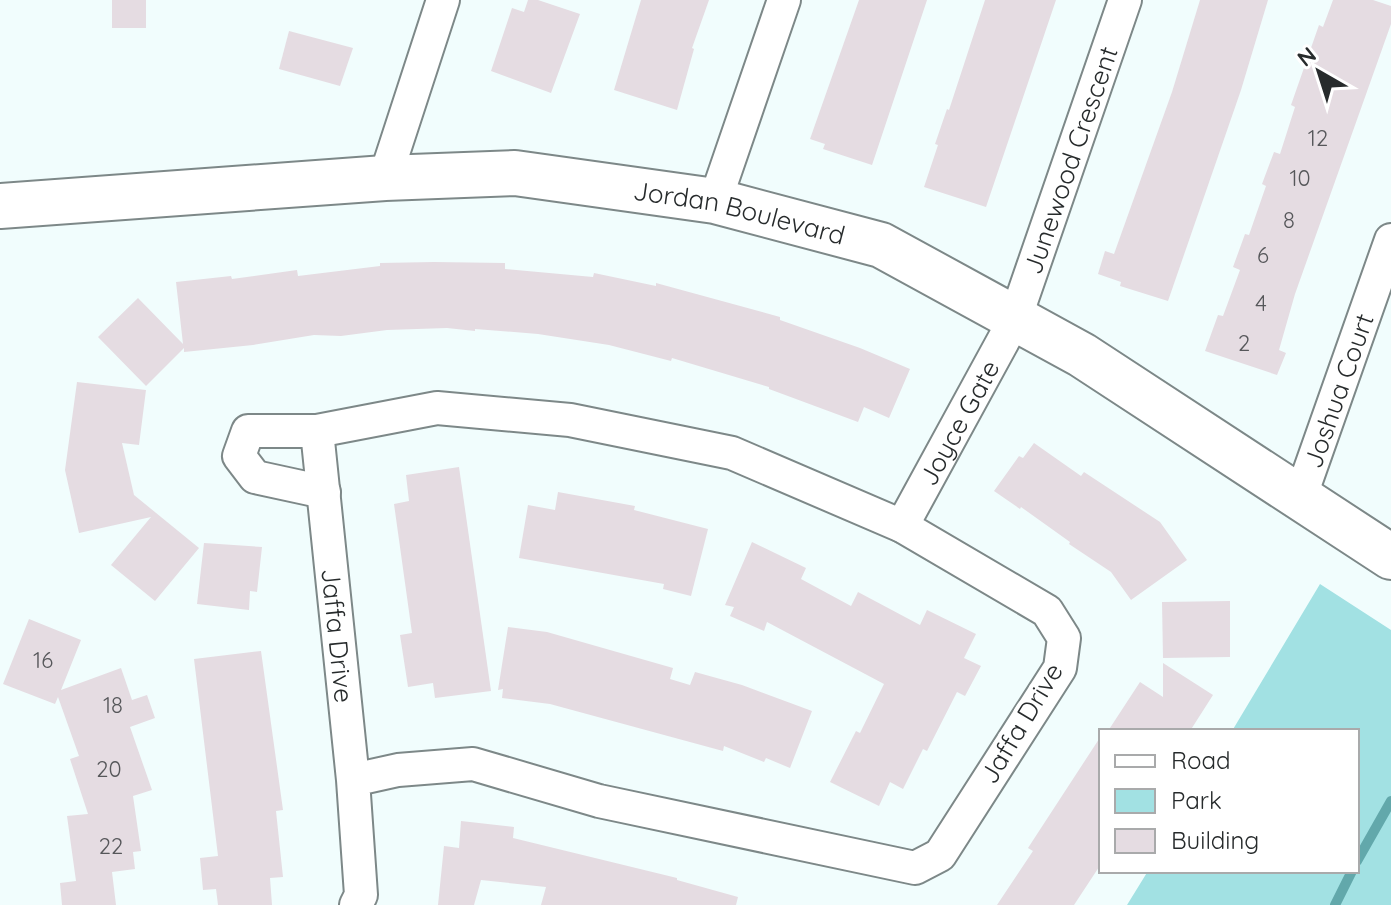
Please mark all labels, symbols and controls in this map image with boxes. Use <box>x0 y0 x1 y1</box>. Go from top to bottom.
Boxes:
north arrow <box>1279 32 1359 112</box>
text: N <box>1291 40 1322 72</box>
street label: Junewood Crescent <box>1015 42 1124 278</box>
house number: 12 <box>1308 124 1328 152</box>
house number: 10 <box>1289 164 1311 192</box>
street label: Jordan Boulevard <box>631 173 849 251</box>
house number: 8 <box>1283 206 1295 234</box>
house number: 6 <box>1257 241 1269 269</box>
house number: 4 <box>1255 289 1267 317</box>
street label: Joshua Court <box>1295 309 1380 472</box>
house number: 2 <box>1238 329 1250 357</box>
street label: Joyce Gate <box>911 354 1006 491</box>
street label: Jaffa Drive <box>315 567 361 704</box>
house number: 16 <box>33 646 53 674</box>
street label: Jaffa Drive <box>972 657 1070 789</box>
house number: 18 <box>103 691 123 719</box>
legend <box>1099 729 1359 873</box>
text: Road <box>1171 745 1231 775</box>
house number: 20 <box>96 755 122 783</box>
text: Park <box>1171 785 1222 815</box>
text: Building <box>1171 825 1259 855</box>
house number: 22 <box>99 832 123 860</box>

